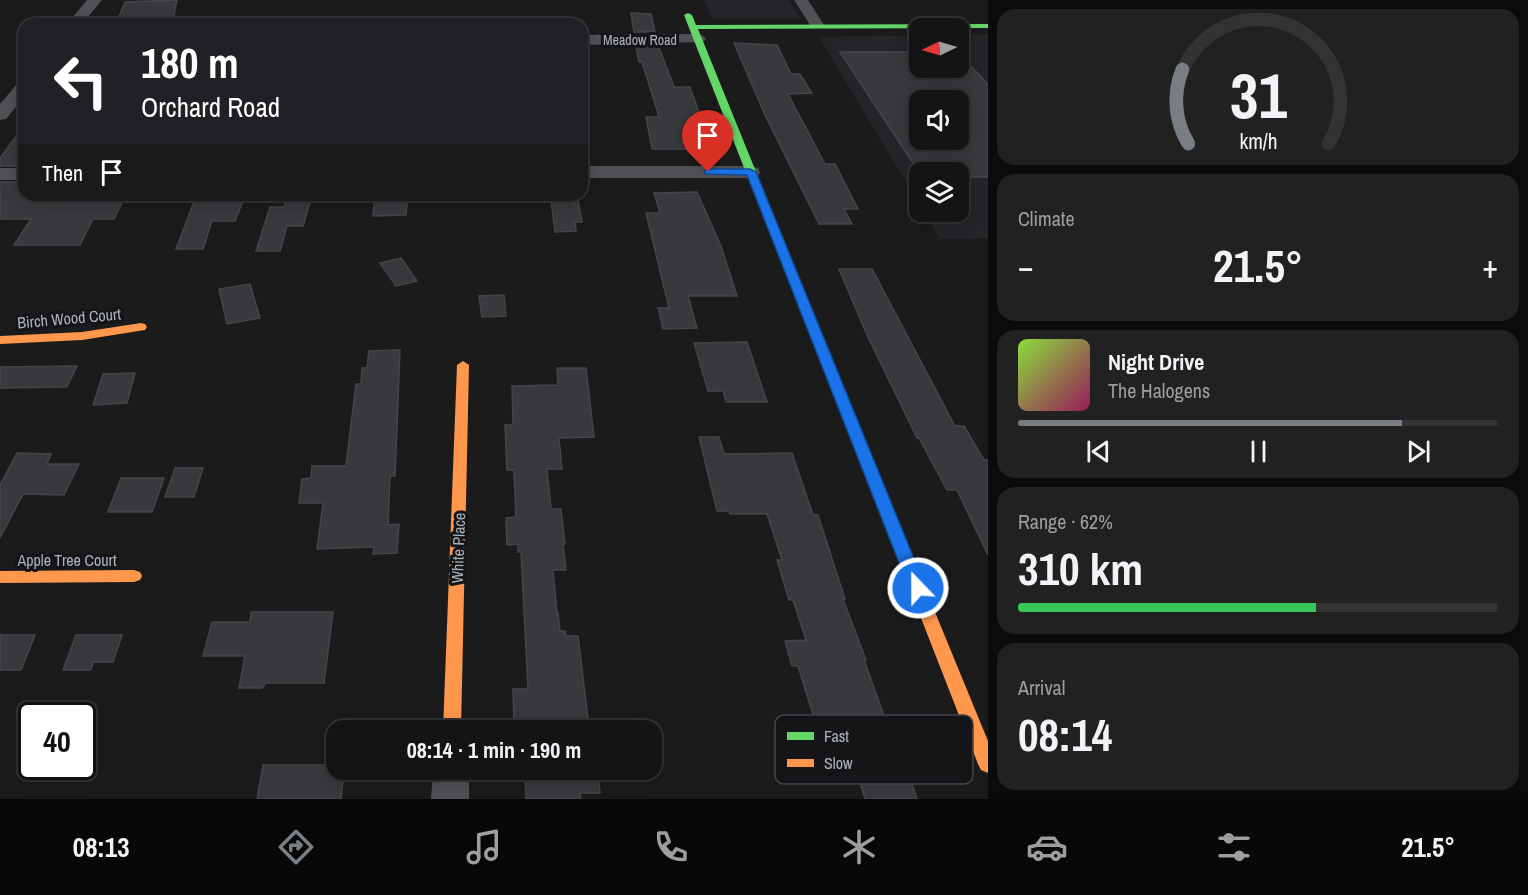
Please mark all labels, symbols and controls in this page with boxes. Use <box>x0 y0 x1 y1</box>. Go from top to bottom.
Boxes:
north arrow <box>909 18 969 78</box>
map controls <box>909 18 969 222</box>
street label: Meadow Road <box>603 31 677 49</box>
text: 180 m <box>141 35 239 91</box>
icon: left <box>42 42 120 120</box>
text: 31 <box>1230 53 1287 137</box>
text: Orchard Road <box>141 89 280 125</box>
button: sound <box>909 90 969 150</box>
pin <box>682 110 733 172</box>
icon: arrive <box>691 119 724 152</box>
text: km/h <box>1239 127 1277 156</box>
icon: arrive <box>95 156 128 189</box>
text: Then <box>42 158 83 188</box>
button: layers <box>909 162 969 222</box>
text: Climate <box>1018 205 1075 232</box>
text: 21.5° <box>1213 235 1303 296</box>
text: − <box>1018 244 1034 288</box>
text: + <box>1482 244 1498 288</box>
street label: Birch Wood Court <box>16 302 122 333</box>
text: Night Drive <box>1108 347 1204 377</box>
text: The Halogens <box>1108 377 1210 404</box>
icon: previous <box>1082 435 1115 468</box>
icon: pause <box>1242 435 1275 468</box>
icon: next <box>1402 435 1435 468</box>
text: Range · 62% <box>1018 508 1113 535</box>
street label: White Place <box>446 512 470 584</box>
text: 310 km <box>1018 538 1143 599</box>
street label: Apple Tree Court <box>16 549 117 571</box>
position arrow <box>886 556 950 620</box>
text: Arrival <box>1018 674 1065 701</box>
speed limit sign: 40 <box>18 702 96 780</box>
text: 08:14 <box>1018 704 1112 765</box>
legend <box>775 715 973 784</box>
text: Fast <box>824 725 849 747</box>
text: 08:14 · 1 min · 190 m <box>407 735 581 765</box>
text: Slow <box>824 752 853 774</box>
icon: directions <box>275 826 317 868</box>
icon: music <box>463 826 505 868</box>
icon: phone <box>650 826 692 868</box>
icon: climate <box>838 826 880 868</box>
icon: car <box>1026 826 1068 868</box>
icon: filters <box>1213 826 1255 868</box>
text: 08:13 <box>73 829 129 865</box>
text: 21.5° <box>1401 829 1455 865</box>

